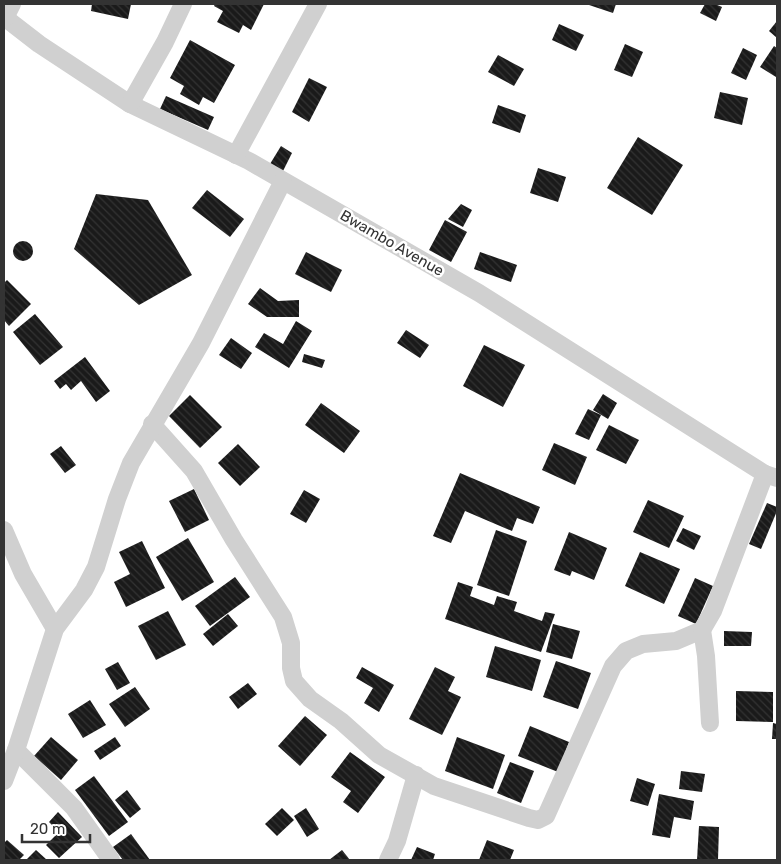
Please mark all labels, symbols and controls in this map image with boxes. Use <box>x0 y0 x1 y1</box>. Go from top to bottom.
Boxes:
street label: Bwambo Avenue <box>337 206 447 280</box>
scale bar <box>22 812 90 844</box>
text: 20 m <box>30 820 65 838</box>

